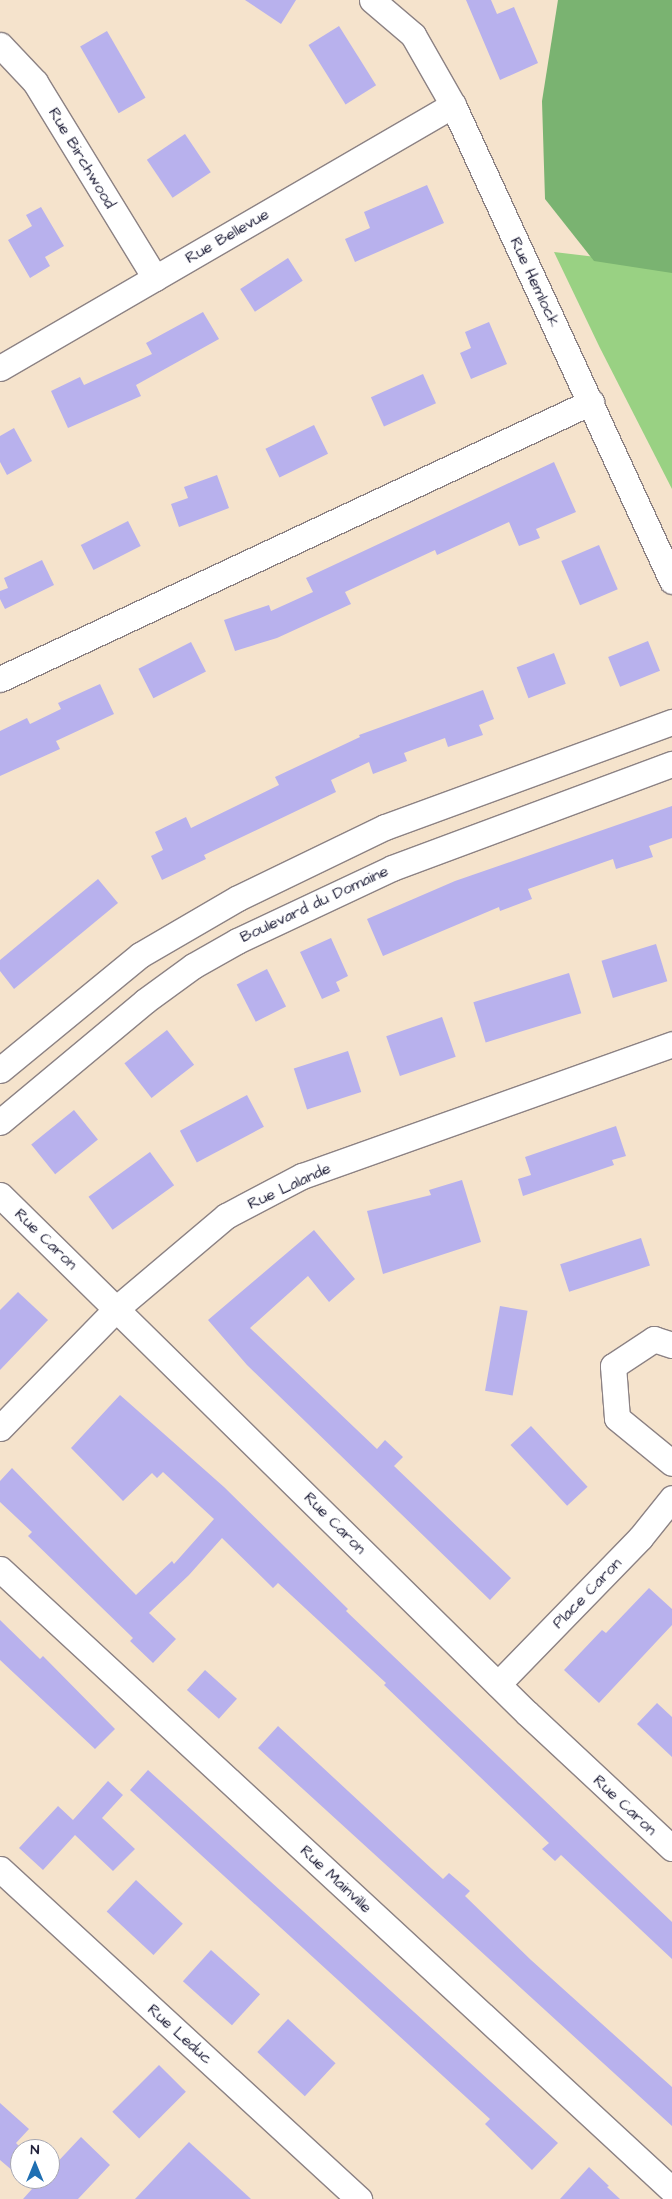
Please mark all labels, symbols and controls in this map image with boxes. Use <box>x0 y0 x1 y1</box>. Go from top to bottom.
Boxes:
street label: Rue Birchwood <box>44 104 120 212</box>
street label: Rue Bellevue <box>182 204 272 268</box>
street label: Rue Hemlock <box>506 234 564 330</box>
street label: Boulevard du Domaine <box>237 861 391 947</box>
street label: Rue Lalande <box>244 1158 334 1214</box>
street label: Rue Caron <box>11 1204 81 1274</box>
street label: Rue Caron <box>300 1488 370 1558</box>
street label: Place Caron <box>548 1553 626 1633</box>
street label: Rue Caron <box>589 1771 661 1839</box>
street label: Rue Mainville <box>296 1841 376 1917</box>
street label: Rue Leduc <box>144 2000 216 2068</box>
north arrow <box>10 2139 60 2189</box>
text: N <box>31 2140 39 2160</box>

